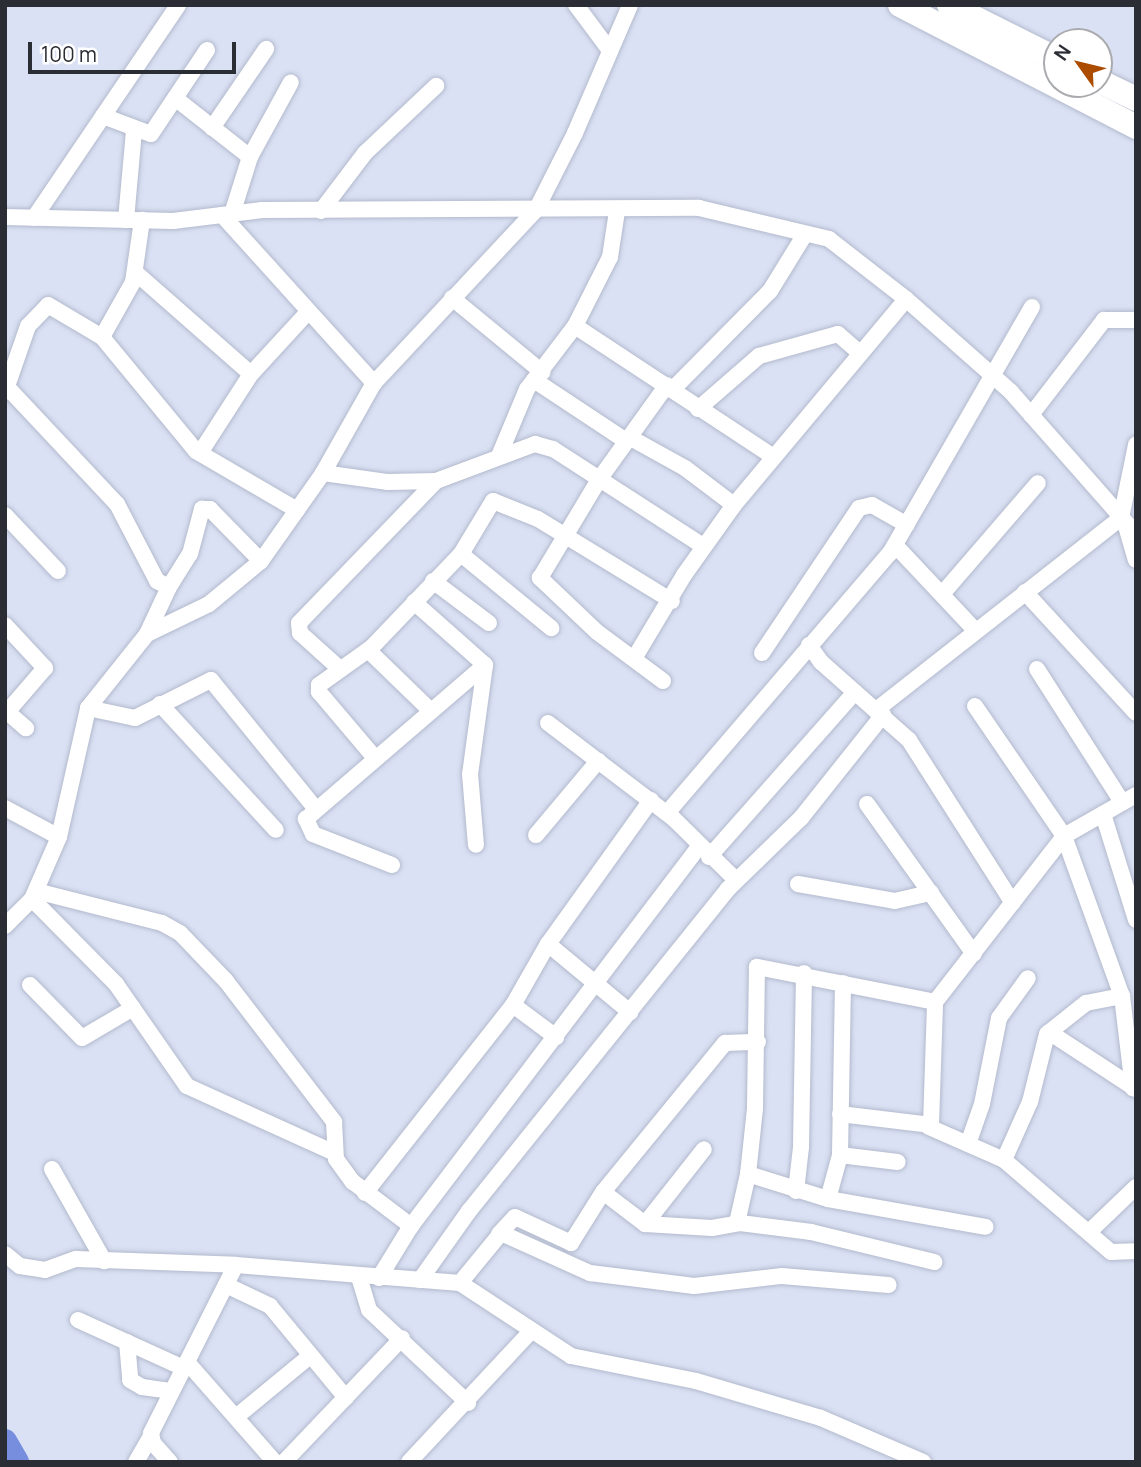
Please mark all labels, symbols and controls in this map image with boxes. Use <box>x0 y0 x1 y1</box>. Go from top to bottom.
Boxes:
scale bar <box>32 28 240 72</box>
north arrow <box>1043 28 1113 98</box>
text: N <box>1048 39 1077 65</box>
text: 100 m <box>41 40 97 68</box>

